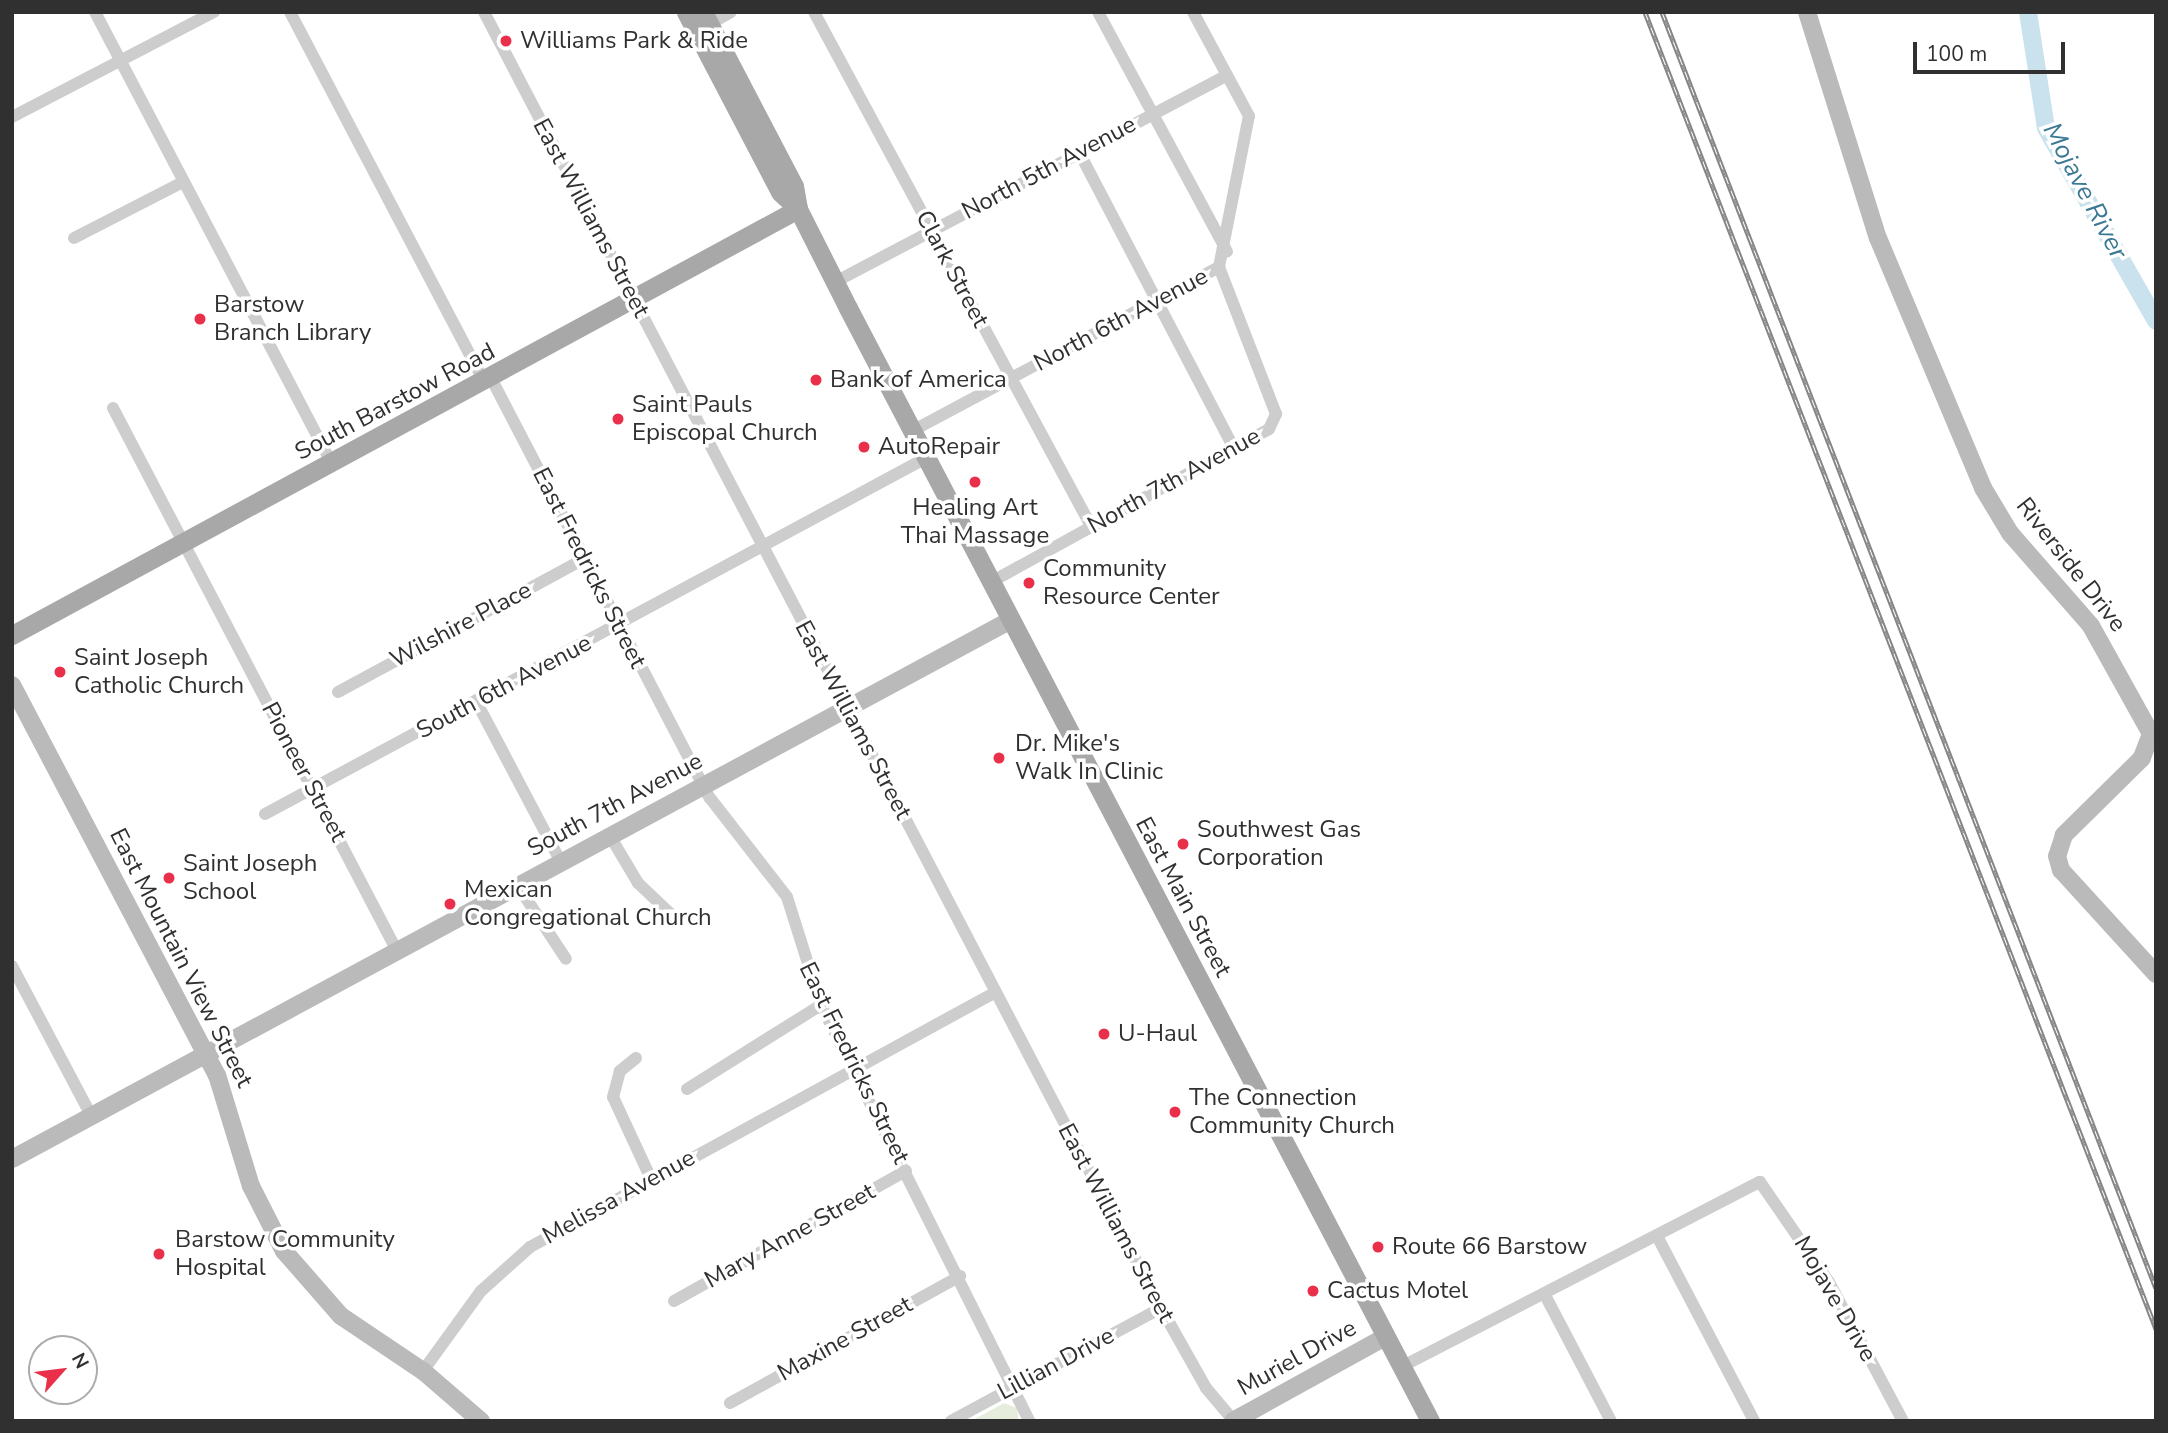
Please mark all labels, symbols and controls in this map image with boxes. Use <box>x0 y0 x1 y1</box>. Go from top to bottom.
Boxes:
place label: Williams Park & Ride <box>520 27 748 55</box>
scale bar <box>1916 28 2068 72</box>
marker: Williams Park & Ride <box>498 33 514 49</box>
text: 100 m <box>1926 40 1987 68</box>
street label: North 5th Avenue <box>957 110 1141 226</box>
street label: East Williams Street <box>526 114 656 322</box>
water label: Mojave River <box>2036 117 2134 265</box>
street label: Clark Street <box>909 206 995 332</box>
street label: North 6th Avenue <box>1029 262 1213 378</box>
place label: Barstow Branch Library <box>214 291 371 347</box>
marker: Barstow Branch Library <box>192 311 208 327</box>
street label: South Barstow Road <box>290 337 500 467</box>
place label: Bank of America <box>830 366 1007 394</box>
marker: Bank of America <box>808 372 824 388</box>
place label: Saint Pauls Episcopal Church <box>632 391 818 447</box>
marker: Saint Pauls Episcopal Church <box>610 411 626 427</box>
street label: North 7th Avenue <box>1083 422 1265 540</box>
place label: AutoRepair <box>878 433 1000 461</box>
marker: AutoRepair <box>856 439 872 455</box>
street label: East Fredricks Street <box>526 463 652 673</box>
marker: Healing Art Thai Massage <box>967 474 983 490</box>
street label: Riverside Drive <box>2010 492 2132 638</box>
place label: Healing Art Thai Massage <box>901 494 1049 550</box>
place label: Community Resource Center <box>1043 555 1220 611</box>
marker: Community Resource Center <box>1021 575 1037 591</box>
street label: Wilshire Place <box>385 576 537 674</box>
street label: East Williams Street <box>788 616 918 824</box>
street label: South 6th Avenue <box>412 629 596 745</box>
place label: Saint Joseph Catholic Church <box>74 644 244 700</box>
marker: Saint Joseph Catholic Church <box>52 664 68 680</box>
street label: Pioneer Street <box>255 697 353 847</box>
place label: Dr. Mike's Walk In Clinic <box>1015 730 1163 786</box>
street label: South 7th Avenue <box>523 747 707 863</box>
marker: Dr. Mike's Walk In Clinic <box>989 748 1009 768</box>
street label: East Main Street <box>1129 812 1237 982</box>
place label: Southwest Gas Corporation <box>1197 816 1361 872</box>
street label: East Mountain View Street <box>103 824 259 1092</box>
marker: Southwest Gas Corporation <box>1175 836 1191 852</box>
place label: Saint Joseph School <box>183 850 317 906</box>
marker: Saint Joseph School <box>161 870 177 886</box>
place label: Mexican Congregational Church <box>464 876 712 932</box>
marker: Mexican Congregational Church <box>442 896 458 912</box>
street label: East Fredricks Street <box>793 957 915 1169</box>
place label: U-Haul <box>1118 1020 1197 1048</box>
marker: U-Haul <box>1096 1026 1112 1042</box>
place label: The Connection Community Church <box>1189 1084 1395 1140</box>
marker: The Connection Community Church <box>1167 1104 1183 1120</box>
street label: East Williams Street <box>1051 1119 1181 1327</box>
street label: Melissa Avenue <box>538 1143 700 1251</box>
street label: Mary Anne Street <box>700 1177 880 1295</box>
place label: Barstow Community Hospital <box>175 1226 395 1282</box>
street label: Mojave Drive <box>1787 1231 1883 1367</box>
place label: Route 66 Barstow <box>1392 1233 1587 1261</box>
marker: Route 66 Barstow <box>1370 1239 1386 1255</box>
marker: Barstow Community Hospital <box>149 1244 169 1264</box>
place label: Cactus Motel <box>1327 1277 1468 1305</box>
marker: Cactus Motel <box>1305 1283 1321 1299</box>
street label: Maxine Street <box>773 1290 917 1388</box>
street label: Muriel Drive <box>1233 1314 1361 1402</box>
street label: Lillian Drive <box>993 1321 1119 1407</box>
north arrow <box>28 1335 98 1405</box>
text: N <box>65 1349 95 1373</box>

